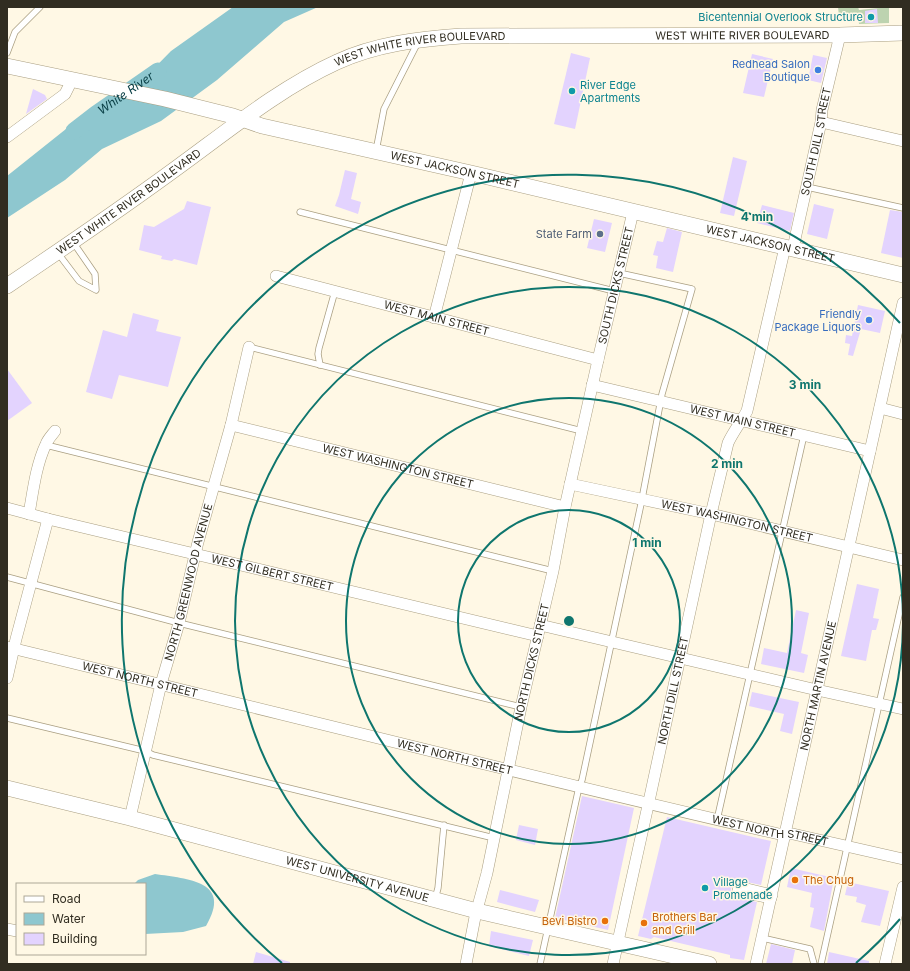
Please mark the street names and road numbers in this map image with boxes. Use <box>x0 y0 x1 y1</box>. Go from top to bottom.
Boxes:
street label: WEST WHITE RIVER BOULEVARD <box>655 28 830 42</box>
street label: WEST WHITE RIVER BOULEVARD <box>332 29 506 69</box>
street label: SOUTH DILL STREET <box>798 86 834 197</box>
street label: WEST WHITE RIVER BOULEVARD <box>54 146 204 258</box>
street label: WEST JACKSON STREET <box>389 148 521 191</box>
street label: WEST JACKSON STREET <box>705 222 836 266</box>
street label: SOUTH DICKS STREET <box>595 225 636 346</box>
street label: WEST MAIN STREET <box>382 297 491 338</box>
street label: WEST MAIN STREET <box>689 401 797 440</box>
street label: WEST WASHINGTON STREET <box>321 441 475 491</box>
street label: WEST WASHINGTON STREET <box>660 497 814 545</box>
street label: NORTH GREENWOOD AVENUE <box>161 502 215 663</box>
street label: WEST GILBERT STREET <box>210 551 335 594</box>
street label: NORTH DICKS STREET <box>511 602 552 722</box>
street label: NORTH MARTIN AVENUE <box>797 620 839 752</box>
street label: NORTH DILL STREET <box>654 635 691 746</box>
street label: WEST NORTH STREET <box>81 659 199 700</box>
street label: WEST NORTH STREET <box>395 736 514 778</box>
street label: WEST NORTH STREET <box>711 812 830 849</box>
street label: WEST UNIVERSITY AVENUE <box>284 853 430 905</box>

